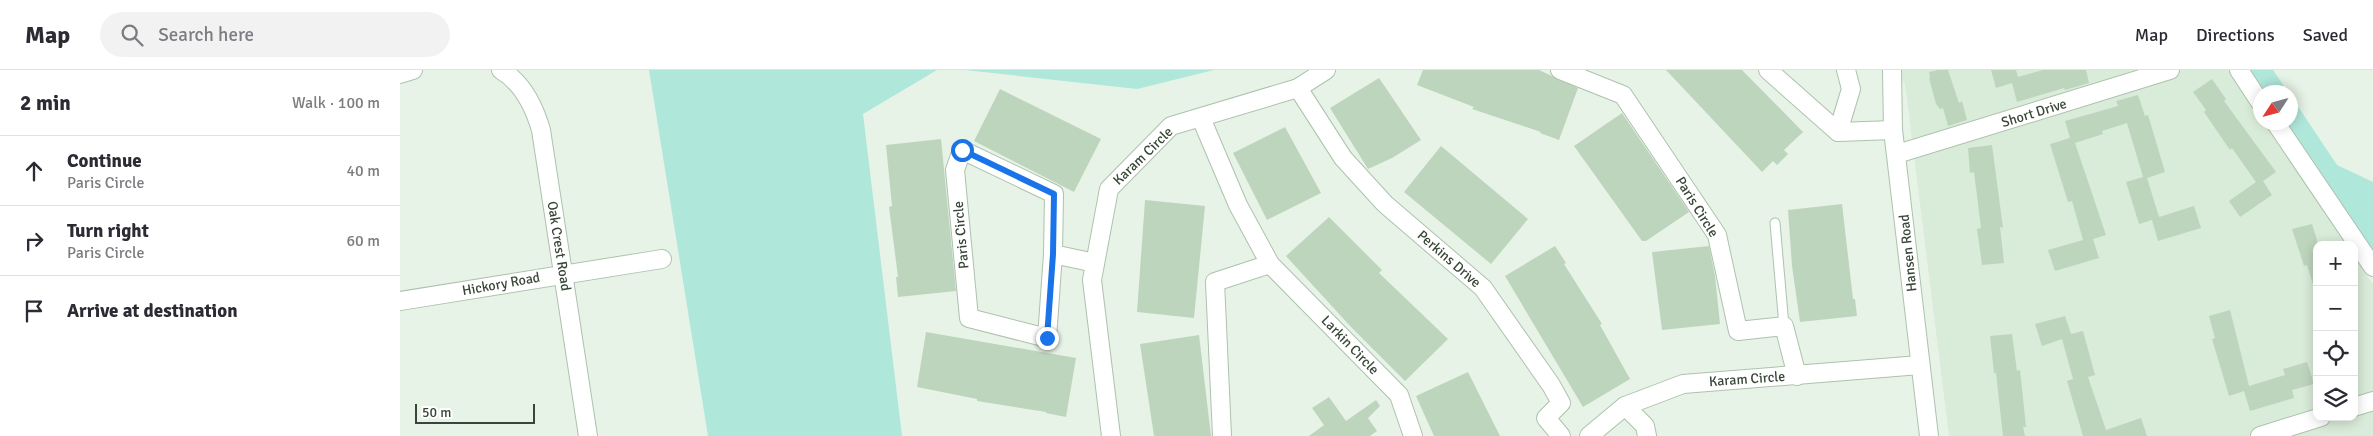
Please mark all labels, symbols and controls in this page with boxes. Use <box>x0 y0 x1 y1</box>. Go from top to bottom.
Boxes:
search box <box>100 12 450 57</box>
text: Map <box>25 20 70 50</box>
icon: search <box>118 21 146 49</box>
text: Search here <box>158 23 254 47</box>
text: Map <box>2135 24 2168 46</box>
text: Directions <box>2196 24 2275 46</box>
text: Saved <box>2303 24 2348 46</box>
north arrow <box>2253 85 2298 130</box>
text: 2 min <box>20 90 71 116</box>
text: Walk · 100 m <box>292 93 380 113</box>
street label: Short Drive <box>1999 95 2069 131</box>
street label: Karam Circle <box>1110 123 1176 189</box>
route start <box>951 139 974 162</box>
text: Continue <box>67 149 142 173</box>
icon: ahead <box>20 157 48 185</box>
text: 40 m <box>346 161 380 181</box>
text: Paris Circle <box>67 173 145 193</box>
street label: Paris Circle <box>1672 174 1722 240</box>
street label: Oak Crest Road <box>544 200 574 292</box>
street label: Paris Circle <box>950 200 972 270</box>
street label: Hansen Road <box>1895 213 1921 293</box>
text: Turn right <box>67 219 149 243</box>
icon: right <box>20 227 48 255</box>
street label: Perkins Drive <box>1414 227 1484 291</box>
text: 60 m <box>346 231 380 251</box>
map controls <box>2313 241 2358 421</box>
button: + <box>2313 241 2358 286</box>
text: Paris Circle <box>67 243 145 263</box>
street label: Hickory Road <box>461 269 541 299</box>
button: − <box>2313 286 2358 331</box>
icon: arrive <box>20 297 48 325</box>
text: Arrive at destination <box>67 299 238 323</box>
street label: Larkin Circle <box>1318 312 1382 378</box>
route end <box>1036 327 1059 350</box>
button: locate <box>2313 331 2358 376</box>
street label: Karam Circle <box>1708 368 1786 390</box>
button: layers <box>2313 376 2358 421</box>
scale bar <box>415 401 535 424</box>
text: 50 m <box>422 404 451 421</box>

